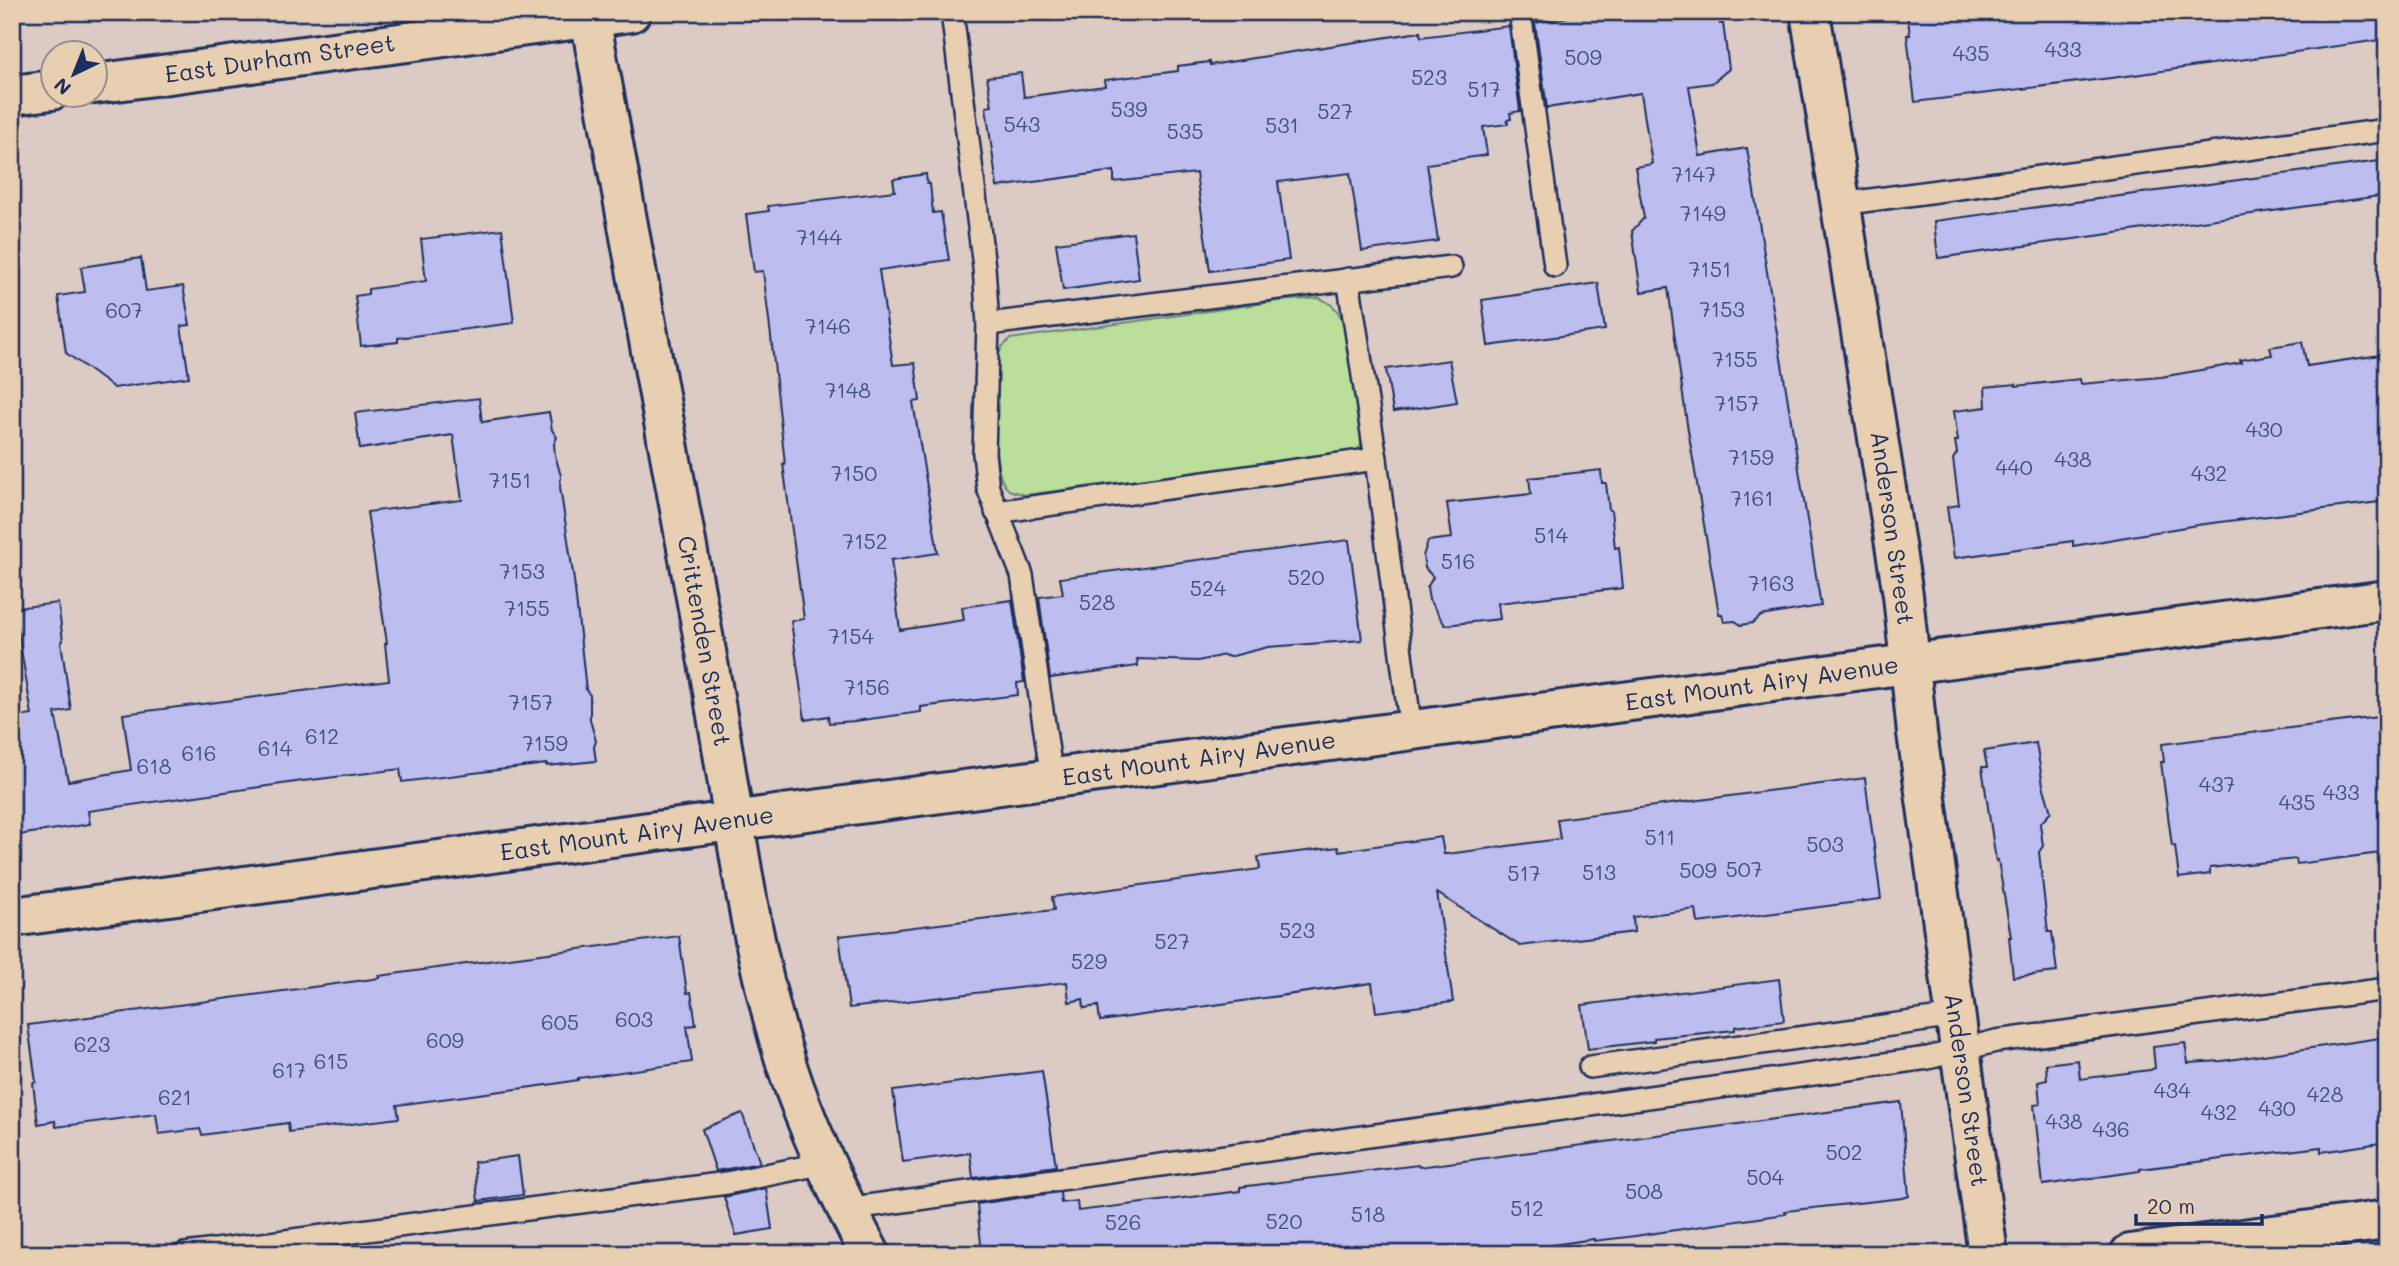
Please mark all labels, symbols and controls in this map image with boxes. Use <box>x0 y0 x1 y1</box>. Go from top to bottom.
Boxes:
street label: East Durham Street <box>163 26 397 89</box>
house number: 433 <box>2045 35 2081 62</box>
north arrow <box>38 38 108 108</box>
house number: 435 <box>1953 39 1989 66</box>
house number: 509 <box>1564 43 1602 70</box>
house number: 523 <box>1411 63 1447 90</box>
text: N <box>48 73 76 101</box>
house number: 517 <box>1467 75 1501 102</box>
house number: 539 <box>1111 95 1147 122</box>
house number: 527 <box>1317 97 1353 124</box>
house number: 543 <box>1004 110 1040 137</box>
house number: 531 <box>1265 111 1299 138</box>
house number: 535 <box>1167 117 1203 144</box>
house number: 7147 <box>1671 160 1717 187</box>
house number: 7149 <box>1680 199 1726 226</box>
house number: 7144 <box>796 223 843 250</box>
house number: 7151 <box>1689 255 1731 282</box>
house number: 7153 <box>1699 295 1745 322</box>
house number: 607 <box>105 296 143 323</box>
house number: 7146 <box>805 312 851 339</box>
house number: 7155 <box>1712 345 1758 372</box>
house number: 7148 <box>825 376 871 403</box>
house number: 7157 <box>1715 389 1759 416</box>
house number: 430 <box>2245 415 2283 442</box>
street label: Anderson Street <box>1865 429 1922 627</box>
house number: 7159 <box>1728 443 1774 470</box>
house number: 438 <box>2054 445 2092 472</box>
house number: 440 <box>1995 453 2033 480</box>
house number: 7150 <box>831 459 877 486</box>
house number: 432 <box>2191 459 2227 486</box>
house number: 7151 <box>489 466 531 493</box>
house number: 7161 <box>1730 484 1774 511</box>
house number: 514 <box>1534 521 1569 548</box>
house number: 7152 <box>842 527 888 554</box>
street label: Crittenden Street <box>672 533 739 748</box>
house number: 516 <box>1441 547 1475 574</box>
house number: 7153 <box>499 557 545 584</box>
house number: 520 <box>1288 563 1324 590</box>
house number: 7163 <box>1748 569 1794 596</box>
house number: 524 <box>1190 574 1227 601</box>
house number: 528 <box>1079 588 1115 615</box>
house number: 7155 <box>504 594 550 621</box>
house number: 7154 <box>828 622 874 649</box>
street label: East Mount Airy Avenue <box>1623 648 1901 717</box>
house number: 7156 <box>844 673 890 700</box>
house number: 7157 <box>509 688 553 715</box>
house number: 612 <box>305 722 339 749</box>
street label: East Mount Airy Avenue <box>1060 723 1338 792</box>
house number: 7159 <box>522 729 568 756</box>
house number: 614 <box>258 734 293 761</box>
house number: 616 <box>182 739 216 766</box>
house number: 618 <box>137 752 171 779</box>
house number: 437 <box>2199 770 2235 797</box>
house number: 433 <box>2323 778 2359 805</box>
house number: 435 <box>2279 788 2315 815</box>
street label: East Mount Airy Avenue <box>498 798 776 867</box>
house number: 511 <box>1644 823 1676 850</box>
house number: 503 <box>1806 830 1844 857</box>
house number: 507 <box>1726 855 1762 882</box>
house number: 509 <box>1679 856 1717 883</box>
house number: 513 <box>1582 858 1616 885</box>
house number: 517 <box>1507 859 1541 886</box>
house number: 523 <box>1279 916 1315 943</box>
house number: 527 <box>1154 927 1190 954</box>
house number: 529 <box>1071 947 1107 974</box>
street label: Anderson Street <box>1939 991 1996 1189</box>
house number: 603 <box>615 1005 653 1032</box>
house number: 605 <box>541 1008 579 1035</box>
house number: 609 <box>426 1026 464 1053</box>
house number: 623 <box>74 1030 110 1057</box>
house number: 615 <box>314 1047 348 1074</box>
house number: 617 <box>272 1056 306 1083</box>
house number: 434 <box>2154 1076 2191 1103</box>
house number: 428 <box>2307 1080 2343 1107</box>
house number: 621 <box>158 1083 192 1110</box>
house number: 430 <box>2258 1094 2296 1121</box>
house number: 432 <box>2201 1098 2237 1125</box>
house number: 438 <box>2045 1107 2083 1134</box>
house number: 436 <box>2092 1115 2130 1142</box>
house number: 502 <box>1826 1138 1862 1165</box>
house number: 504 <box>1746 1163 1784 1190</box>
house number: 508 <box>1625 1177 1663 1204</box>
scale bar <box>2136 1182 2262 1226</box>
text: 20 m <box>2147 1192 2195 1219</box>
house number: 512 <box>1510 1194 1544 1221</box>
house number: 518 <box>1351 1200 1385 1227</box>
house number: 520 <box>1266 1207 1302 1234</box>
house number: 526 <box>1105 1208 1141 1235</box>

